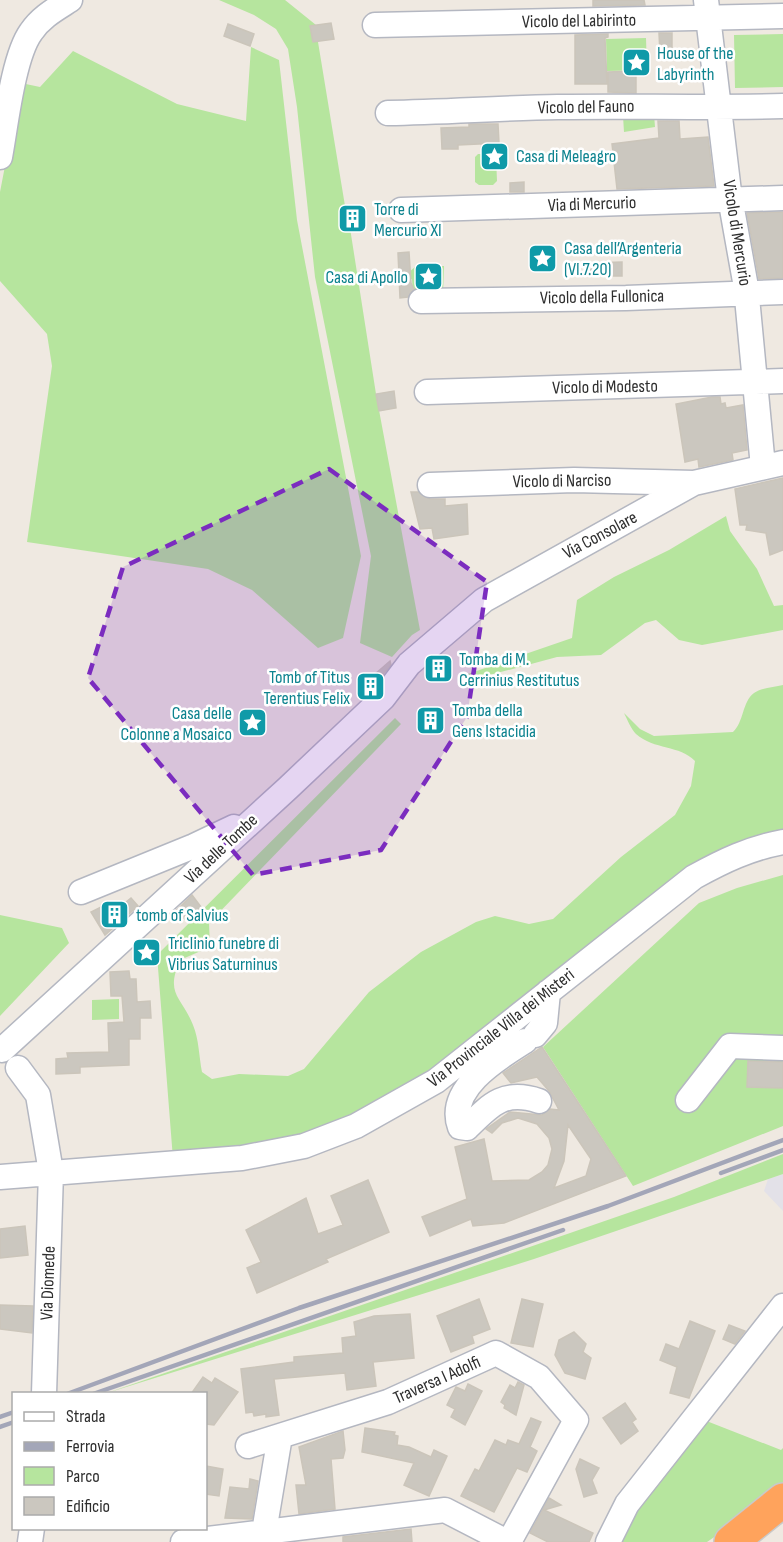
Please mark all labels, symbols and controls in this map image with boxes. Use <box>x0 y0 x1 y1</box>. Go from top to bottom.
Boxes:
street label: Vicolo del Labirinto <box>522 10 636 32</box>
place label: House of the Labyrinth <box>657 43 734 85</box>
place icon: House of the Labyrinth <box>620 47 652 79</box>
street label: Vicolo del Fauno <box>537 96 635 118</box>
place icon: Casa di Meleagro <box>479 140 511 172</box>
place label: Casa di Meleagro <box>516 146 616 167</box>
street label: Vicolo di Mercurio <box>718 179 756 287</box>
street label: Via di Mercurio <box>547 192 637 216</box>
place label: Torre di Mercurio XI <box>374 199 442 241</box>
building icon: Torre di Mercurio XI <box>337 203 369 235</box>
place label: Casa dell’Argenteria (VI.7.20) <box>564 238 682 280</box>
place icon: Casa dell’Argenteria (VI.7.20) <box>527 242 559 274</box>
place icon: Casa di Apollo <box>413 261 445 293</box>
place label: Casa di Apollo <box>326 267 408 288</box>
street label: Vicolo della Fullonica <box>540 285 664 309</box>
street label: Vicolo di Modesto <box>552 376 658 398</box>
street label: Vicolo di Narciso <box>512 470 612 492</box>
street label: Via Consolare <box>559 507 641 563</box>
place label: Tomba di M. Cerrinius Restitutus <box>459 649 580 691</box>
building icon: Tomba di M. Cerrinius Restitutus <box>422 653 454 685</box>
place label: Tomb of Titus Terentius Felix <box>263 667 350 709</box>
building icon: Tomb of Titus Terentius Felix <box>355 671 387 703</box>
place label: Tomba della Gens Istacidia <box>452 700 536 742</box>
place label: Casa delle Colonne a Mosaico <box>120 703 232 745</box>
building icon: Tomba della Gens Istacidia <box>415 704 447 736</box>
place icon: Casa delle Colonne a Mosaico <box>237 707 269 739</box>
street label: Via delle Tombe <box>180 810 262 888</box>
building icon: tomb of Salvius <box>99 899 131 931</box>
place label: tomb of Salvius <box>136 905 228 926</box>
place label: Triclinio funebre di Vibrius Saturninus <box>168 933 279 975</box>
place icon: Triclinio funebre di Vibrius Saturninus <box>131 937 163 969</box>
street label: Via Provinciale Villa dei Misteri <box>423 964 579 1092</box>
street label: Via Diomede <box>36 1245 60 1321</box>
street label: Traversa I Adolfi <box>390 1352 484 1408</box>
legend <box>12 1392 207 1530</box>
text: Strada <box>66 1406 106 1427</box>
text: Ferrovia <box>66 1436 114 1457</box>
text: Parco <box>66 1466 100 1487</box>
text: Edificio <box>66 1496 110 1517</box>

